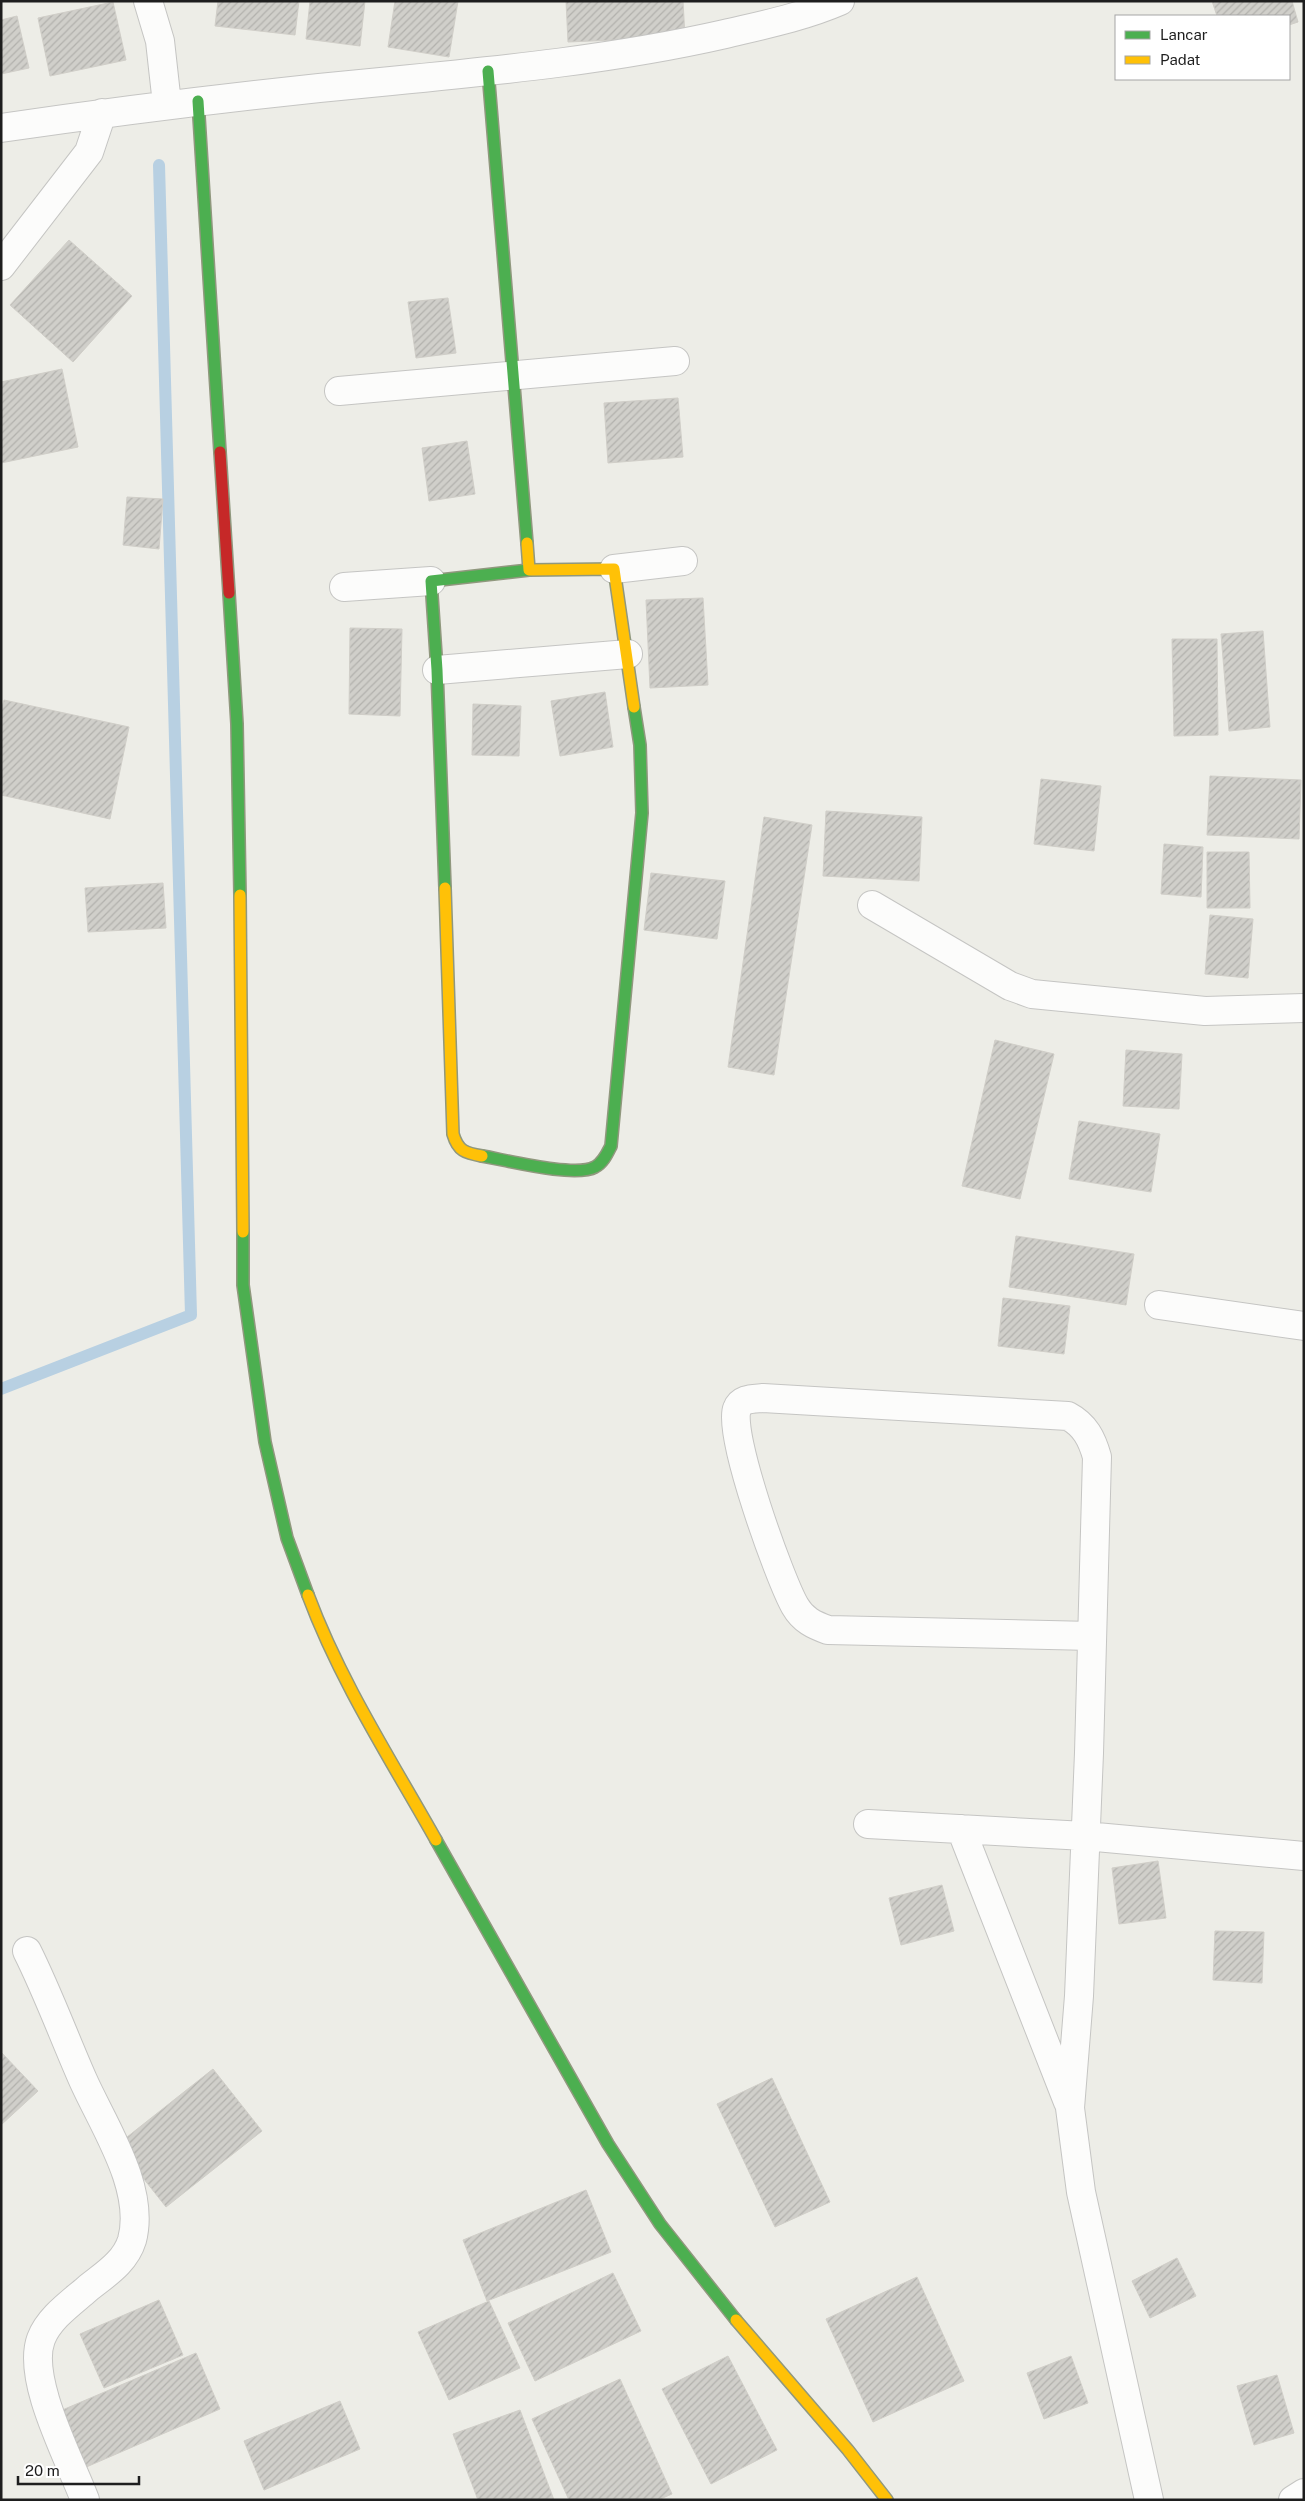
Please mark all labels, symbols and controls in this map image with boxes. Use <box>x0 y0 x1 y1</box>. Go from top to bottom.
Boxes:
legend <box>1115 15 1290 80</box>
text: Lancar <box>1160 26 1208 43</box>
text: Padat <box>1160 51 1201 68</box>
scale bar <box>18 2454 139 2486</box>
text: 20 m <box>25 2462 60 2479</box>

